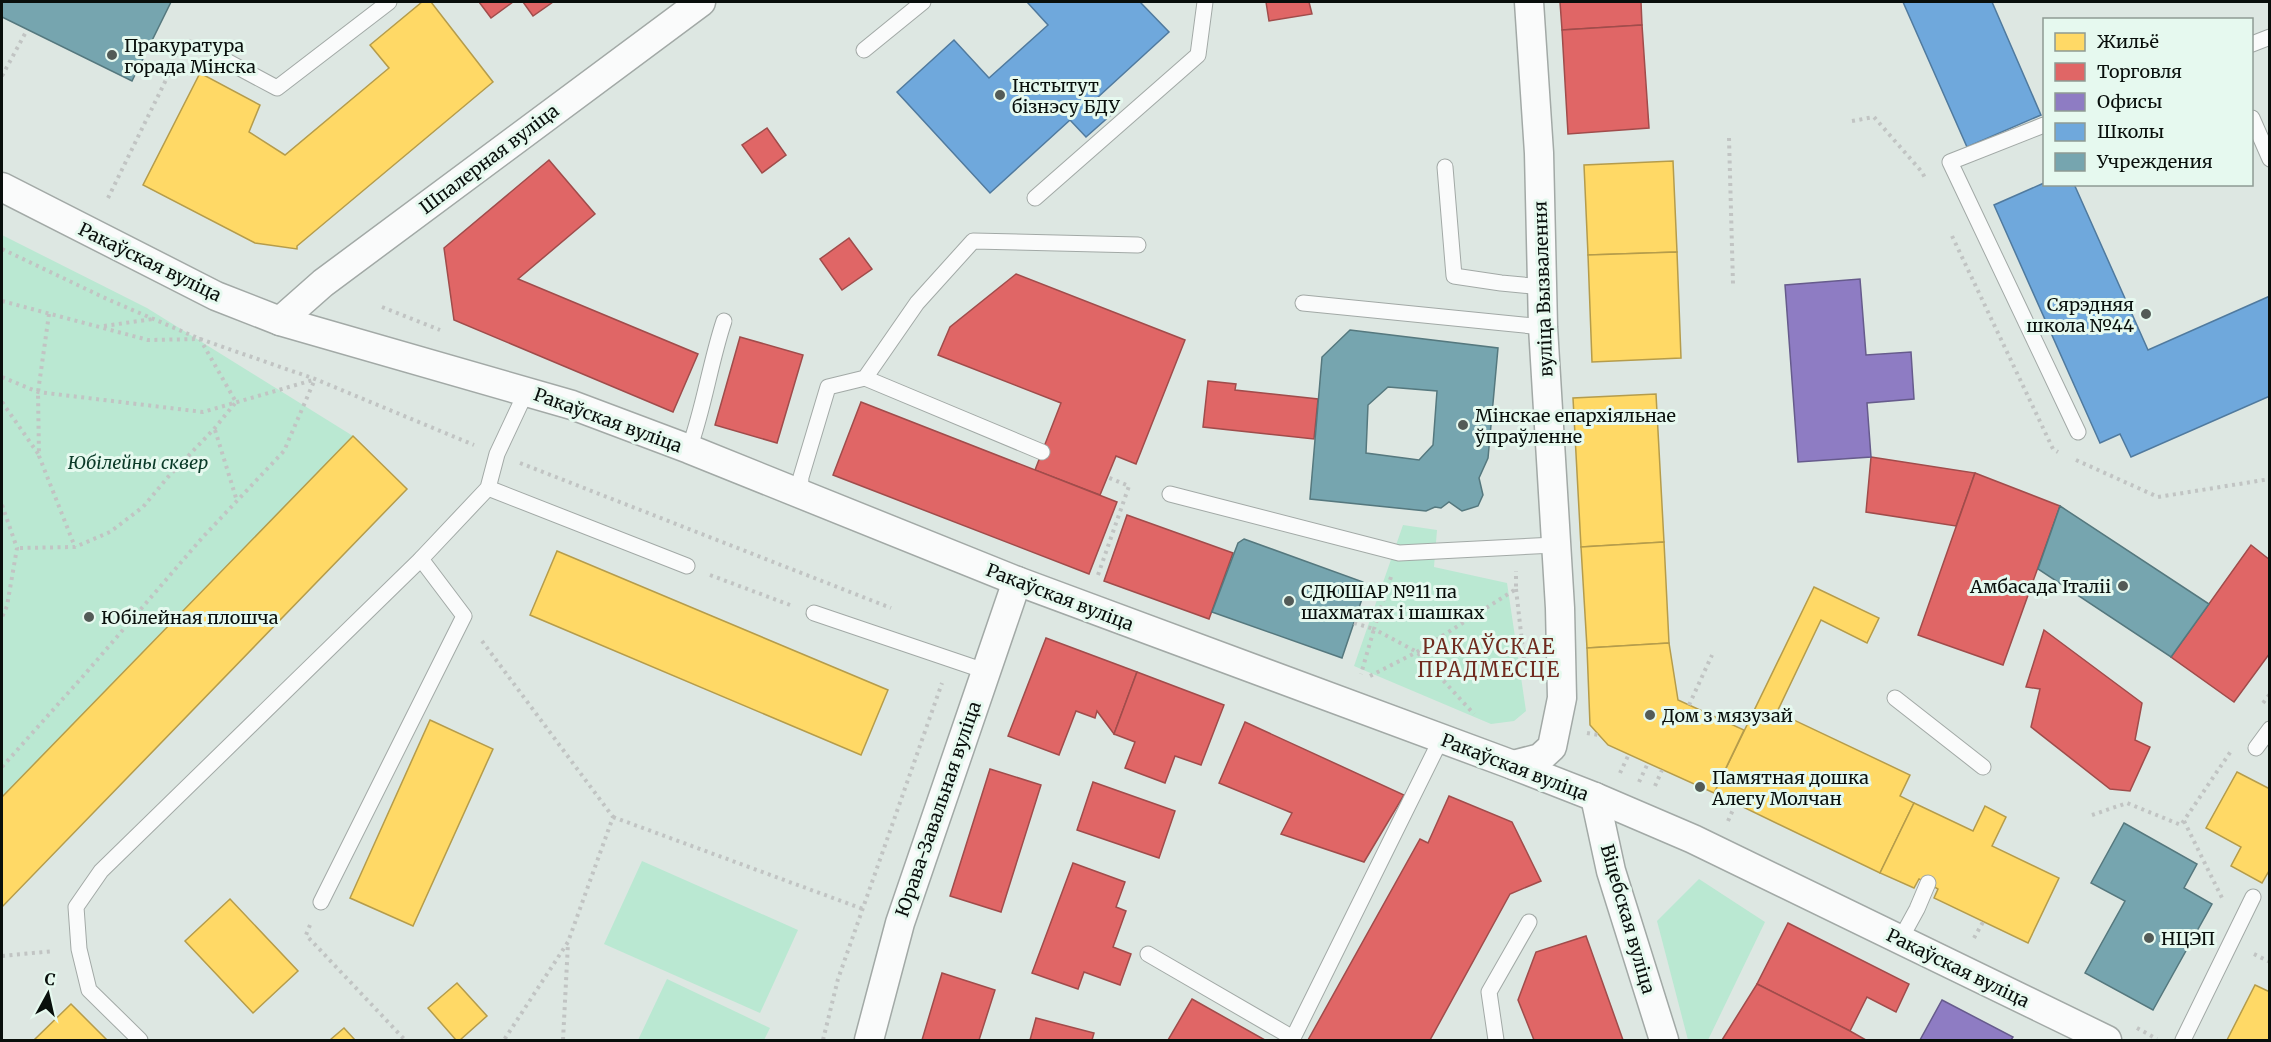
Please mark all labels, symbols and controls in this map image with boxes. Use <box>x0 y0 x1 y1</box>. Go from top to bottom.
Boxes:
legend <box>2043 18 2253 186</box>
text: Жильё <box>2097 30 2159 53</box>
place label: Пракуратура горада Мінска <box>124 34 256 78</box>
marker: Пракуратура горада Мінска <box>105 48 119 62</box>
text: Торговля <box>2097 60 2182 83</box>
place label: Інстытут бізнэсу БДУ <box>1012 74 1120 118</box>
marker: Інстытут бізнэсу БДУ <box>993 88 1007 102</box>
text: Офисы <box>2097 90 2162 113</box>
street label: Шпалерная вуліца <box>415 99 564 219</box>
text: Школы <box>2097 120 2164 143</box>
text: Учреждения <box>2096 150 2213 173</box>
street label: вуліца Вызвалення <box>1528 200 1558 377</box>
street label: Ракаўская вуліца <box>75 217 226 307</box>
place label: Сярэдняя школа №44 <box>2026 293 2134 337</box>
marker: Сярэдняя школа №44 <box>2139 307 2153 321</box>
street label: Ракаўская вуліца <box>531 382 686 458</box>
place label: Мінскае епархіяльнае ўпраўленне <box>1475 404 1676 448</box>
marker: Мінскае епархіяльнае ўпраўленне <box>1456 418 1470 432</box>
park label: Юбілейны сквер <box>68 451 208 474</box>
street label: Ракаўская вуліца <box>983 558 1137 636</box>
place label: Амбасада Італіі <box>1969 575 2111 598</box>
marker: Амбасада Італіі <box>2116 579 2130 593</box>
place label: СДЮШАР №11 па шахматах і шашках <box>1301 580 1485 624</box>
marker: СДЮШАР №11 па шахматах і шашках <box>1282 594 1296 608</box>
place label: Юбілейная плошча <box>101 606 279 629</box>
marker: Юбілейная плошча <box>82 610 96 624</box>
district label: РАКАЎСКАЕ ПРАДМЕСЦЕ <box>1417 633 1561 682</box>
street label: Юрава-Завальная вуліца <box>890 698 986 920</box>
place label: Дом з мязузай <box>1662 704 1793 727</box>
marker: Дом з мязузай <box>1643 708 1657 722</box>
street label: Ракаўская вуліца <box>1438 728 1592 806</box>
place label: Памятная дошка Алегу Молчан <box>1711 766 1869 810</box>
marker: Памятная дошка Алегу Молчан <box>1693 780 1707 794</box>
street label: Віцебская вуліца <box>1596 841 1660 997</box>
street label: Ракаўская вуліца <box>1883 923 2034 1013</box>
place label: НЦЭП <box>2161 927 2215 950</box>
marker: НЦЭП <box>2142 931 2156 945</box>
north arrow <box>18 964 78 1024</box>
text: С <box>43 969 57 990</box>

